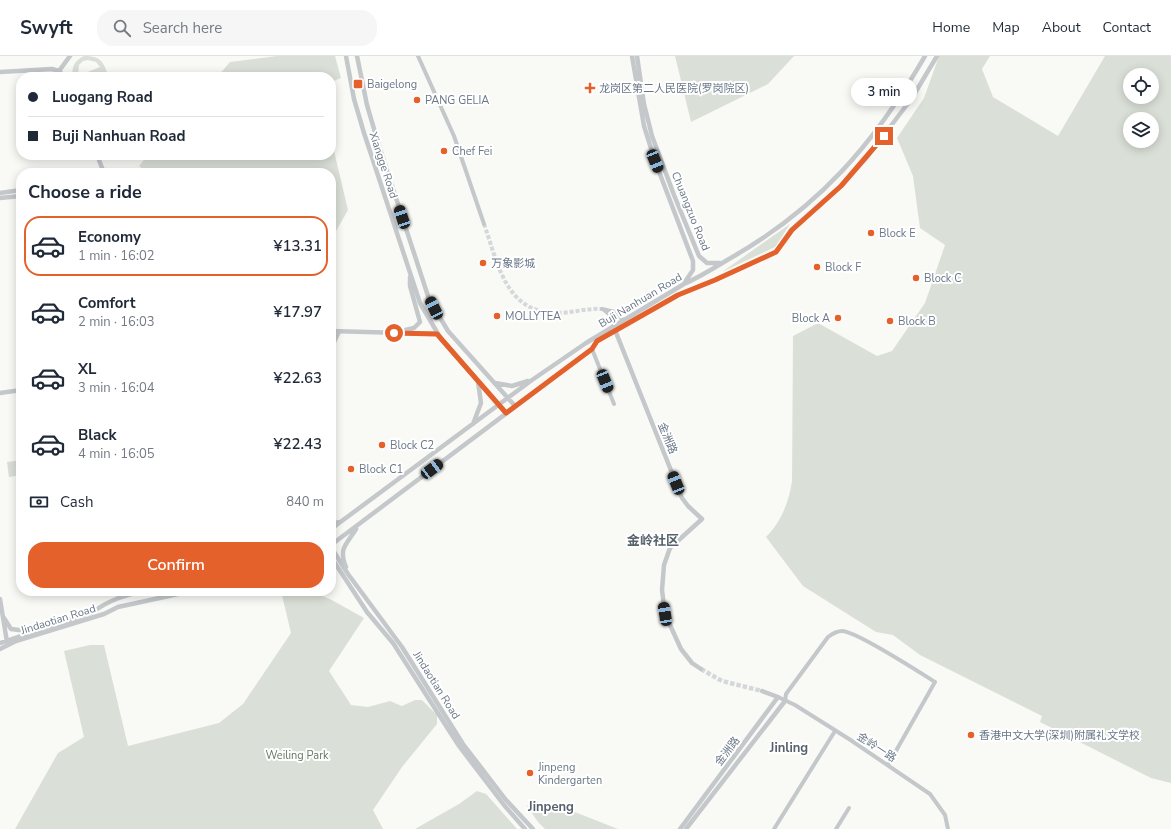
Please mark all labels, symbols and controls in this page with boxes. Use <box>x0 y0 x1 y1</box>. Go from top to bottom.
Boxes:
search box <box>97 10 377 46</box>
text: Swyft <box>20 15 73 41</box>
icon: search <box>111 17 133 39</box>
text: Search here <box>143 18 222 38</box>
text: Home <box>932 18 970 37</box>
text: Map <box>992 18 1020 37</box>
text: About <box>1042 18 1081 37</box>
text: Contact <box>1103 18 1151 37</box>
map controls <box>1123 68 1159 148</box>
button: locate <box>1123 68 1159 104</box>
place label: Baigelong <box>367 77 417 92</box>
marker: Baigelong <box>352 78 364 90</box>
callout: 3 min <box>851 78 917 106</box>
place label: 龙岗区第二人民医院(罗岗院区) <box>599 81 749 96</box>
marker: 龙岗区第二人民医院(罗岗院区) <box>584 82 596 94</box>
text: 3 min <box>867 83 901 101</box>
text: Luogang Road <box>52 87 153 107</box>
place label: PANG GELIA <box>425 93 489 108</box>
marker: PANG GELIA <box>412 95 422 105</box>
button: layers <box>1123 112 1159 148</box>
text: Buji Nanhuan Road <box>52 126 185 146</box>
route end <box>875 127 893 145</box>
street label: Xiangge Road <box>366 130 401 200</box>
place label: Chef Fei <box>452 144 492 159</box>
marker: Chef Fei <box>439 146 449 156</box>
car <box>645 148 665 174</box>
street label: Chuangzuo Road <box>668 169 713 253</box>
text: Choose a ride <box>28 180 142 204</box>
car <box>393 204 411 230</box>
place label: Block E <box>879 226 916 241</box>
text: Economy <box>78 227 141 247</box>
icon: car <box>30 228 66 264</box>
marker: Block E <box>866 228 876 238</box>
text: ¥13.31 <box>273 236 322 256</box>
text: 1 min · 16:02 <box>78 247 154 265</box>
place label: 万象影城 <box>491 256 535 271</box>
marker: 万象影城 <box>478 258 488 268</box>
place label: Block F <box>825 260 861 275</box>
marker: Block F <box>812 262 822 272</box>
street label: Buji Nanhuan Road <box>596 270 685 331</box>
place label: Block C <box>924 271 962 286</box>
marker: Block C <box>911 273 921 283</box>
text: Comfort <box>78 293 135 313</box>
icon: car <box>30 294 66 330</box>
car <box>423 295 445 321</box>
text: ¥17.97 <box>273 302 322 322</box>
place label: MOLLYTEA <box>505 309 561 324</box>
marker: MOLLYTEA <box>492 311 502 321</box>
place label: Block A <box>792 311 830 326</box>
text: 2 min · 16:03 <box>78 313 154 331</box>
marker: Block A <box>833 313 843 323</box>
place label: Block B <box>898 314 936 329</box>
marker: Block B <box>885 316 895 326</box>
route start <box>385 324 403 342</box>
text: XL <box>78 359 97 379</box>
icon: car <box>30 360 66 396</box>
text: ¥22.63 <box>273 368 322 388</box>
car <box>595 368 615 394</box>
text: 3 min · 16:04 <box>78 379 154 397</box>
street label: 金洲路 <box>654 420 681 456</box>
text: Black <box>78 425 116 445</box>
icon: car <box>30 426 66 462</box>
text: ¥22.43 <box>273 434 322 454</box>
place label: Block C2 <box>390 438 434 453</box>
marker: Block C2 <box>377 440 387 450</box>
text: 4 min · 16:05 <box>78 445 154 463</box>
car <box>419 457 445 481</box>
place label: Block C1 <box>359 462 403 477</box>
marker: Block C1 <box>346 464 356 474</box>
car <box>666 470 686 496</box>
icon: cash <box>28 491 50 513</box>
text: Cash <box>60 492 94 512</box>
text: 840 m <box>286 493 324 511</box>
district label: 金岭社区 <box>627 532 679 550</box>
button: Confirm <box>28 542 324 588</box>
street label: Jindaotian Road <box>18 601 97 638</box>
car <box>657 601 673 627</box>
street label: Jindaotian Road <box>409 648 463 722</box>
place label: 香港中文大学(深圳)附属礼文学校 <box>979 728 1140 743</box>
street label: 金岭一路 <box>854 729 899 766</box>
marker: 香港中文大学(深圳)附属礼文学校 <box>966 730 976 740</box>
street label: 金洲路 <box>711 734 743 769</box>
district label: Jinling <box>769 739 808 757</box>
park label: Weiling Park <box>265 748 329 763</box>
place label: Jinpeng Kindergarten <box>537 760 602 788</box>
marker: Jinpeng Kindergarten <box>525 768 535 778</box>
district label: Jinpeng <box>527 798 574 816</box>

